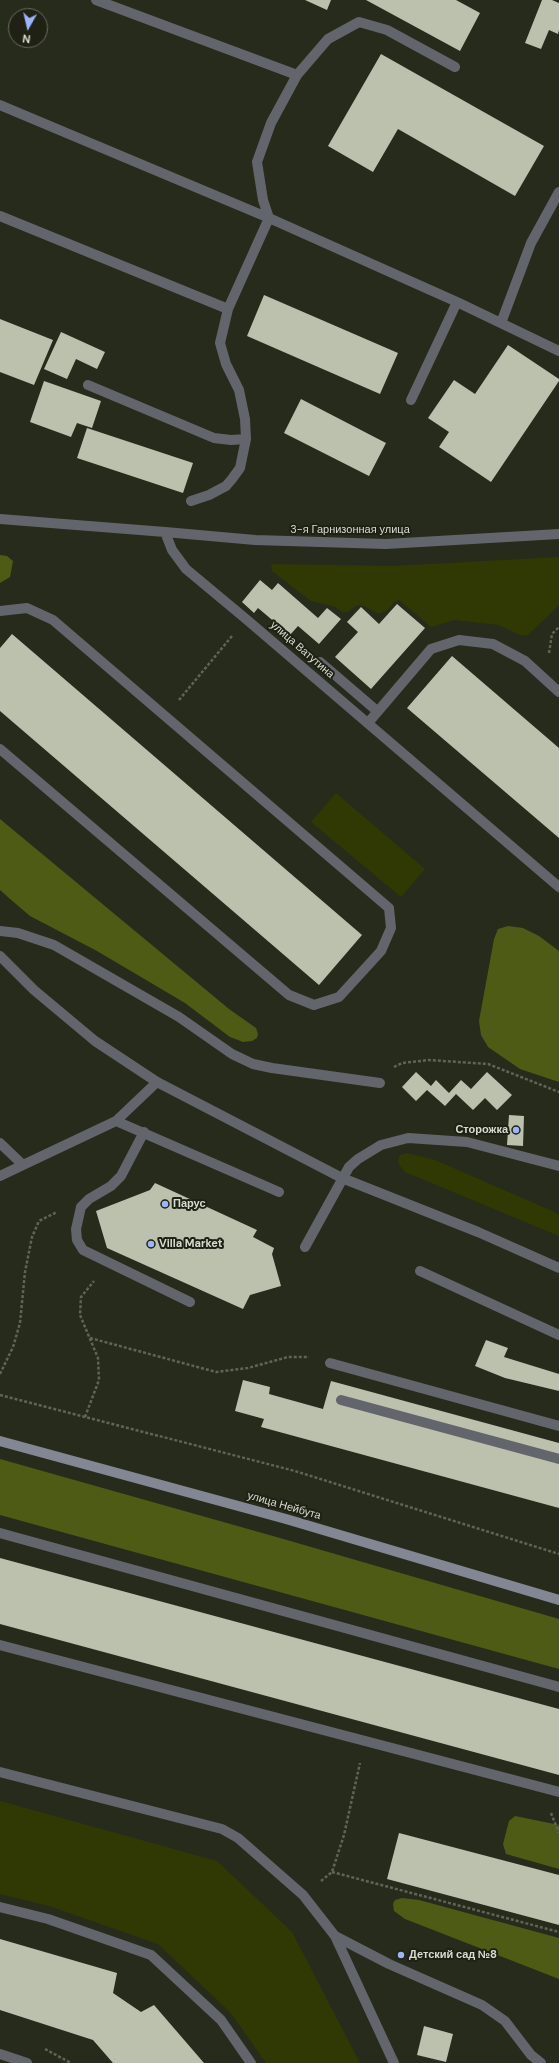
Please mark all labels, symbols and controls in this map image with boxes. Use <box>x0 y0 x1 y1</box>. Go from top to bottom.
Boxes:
north arrow <box>8 8 48 48</box>
text: N <box>22 31 31 46</box>
street label: 3-я Гарнизонная улица <box>290 523 410 537</box>
street label: улица Ватутина <box>267 619 337 681</box>
place label: Сторожка <box>455 1123 508 1137</box>
marker: Сторожка <box>511 1125 521 1135</box>
place label: Парус <box>173 1197 206 1211</box>
marker: Парус <box>160 1199 170 1209</box>
place label: Villa Market <box>159 1237 223 1251</box>
marker: Villa Market <box>146 1239 156 1249</box>
street label: улица Нейбута <box>246 1489 322 1523</box>
place label: Детский сад №8 <box>409 1948 497 1962</box>
marker: Детский сад №8 <box>396 1950 406 1960</box>

